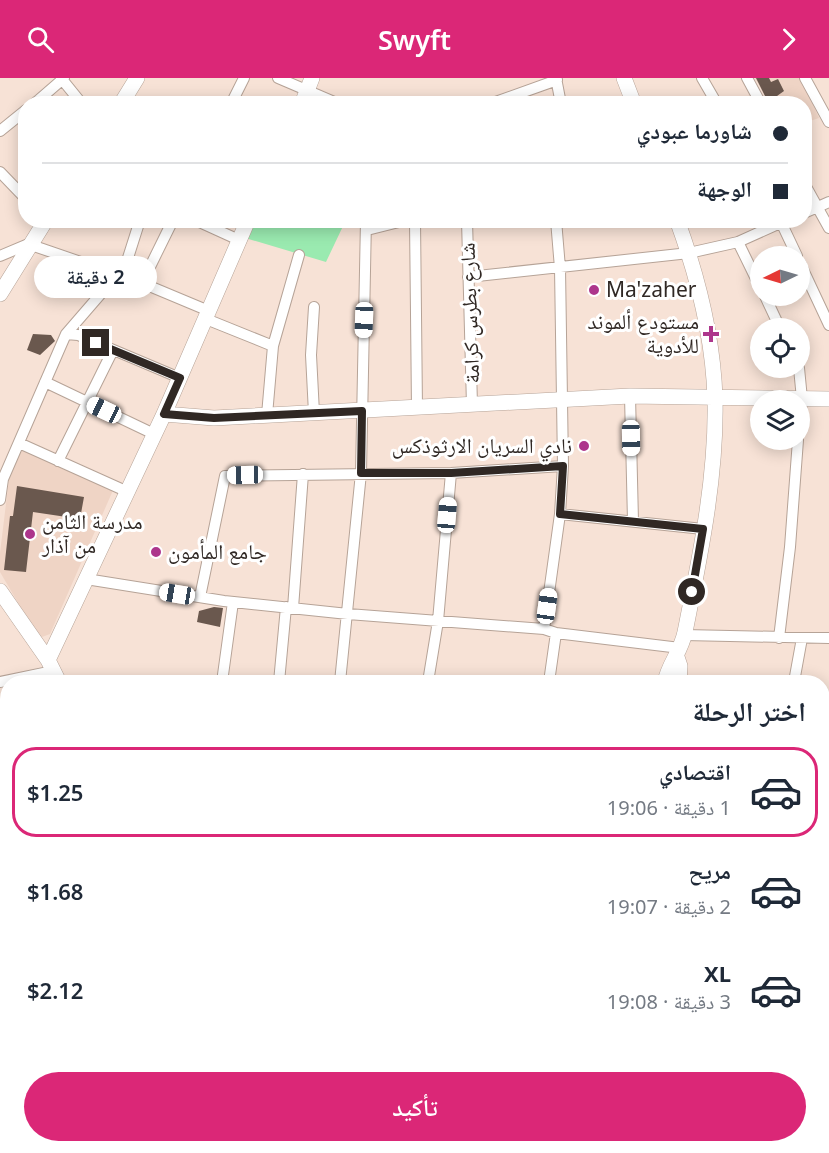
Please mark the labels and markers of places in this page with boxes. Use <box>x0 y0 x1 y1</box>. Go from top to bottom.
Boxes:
place label: Ma'zaher <box>606 275 697 303</box>
marker: Ma'zaher <box>587 283 601 297</box>
place label: مستودع ألموند للأدوية <box>588 307 699 359</box>
marker: مستودع ألموند للأدوية <box>704 327 718 341</box>
place label: نادي السريان الارثوذكس <box>392 431 572 462</box>
marker: نادي السريان الارثوذكس <box>577 439 591 453</box>
place label: مدرسة الثامن من آذار <box>41 507 143 559</box>
marker: مدرسة الثامن من آذار <box>23 527 37 541</box>
place label: جامع المأمون <box>168 537 267 565</box>
marker: جامع المأمون <box>149 545 163 559</box>

